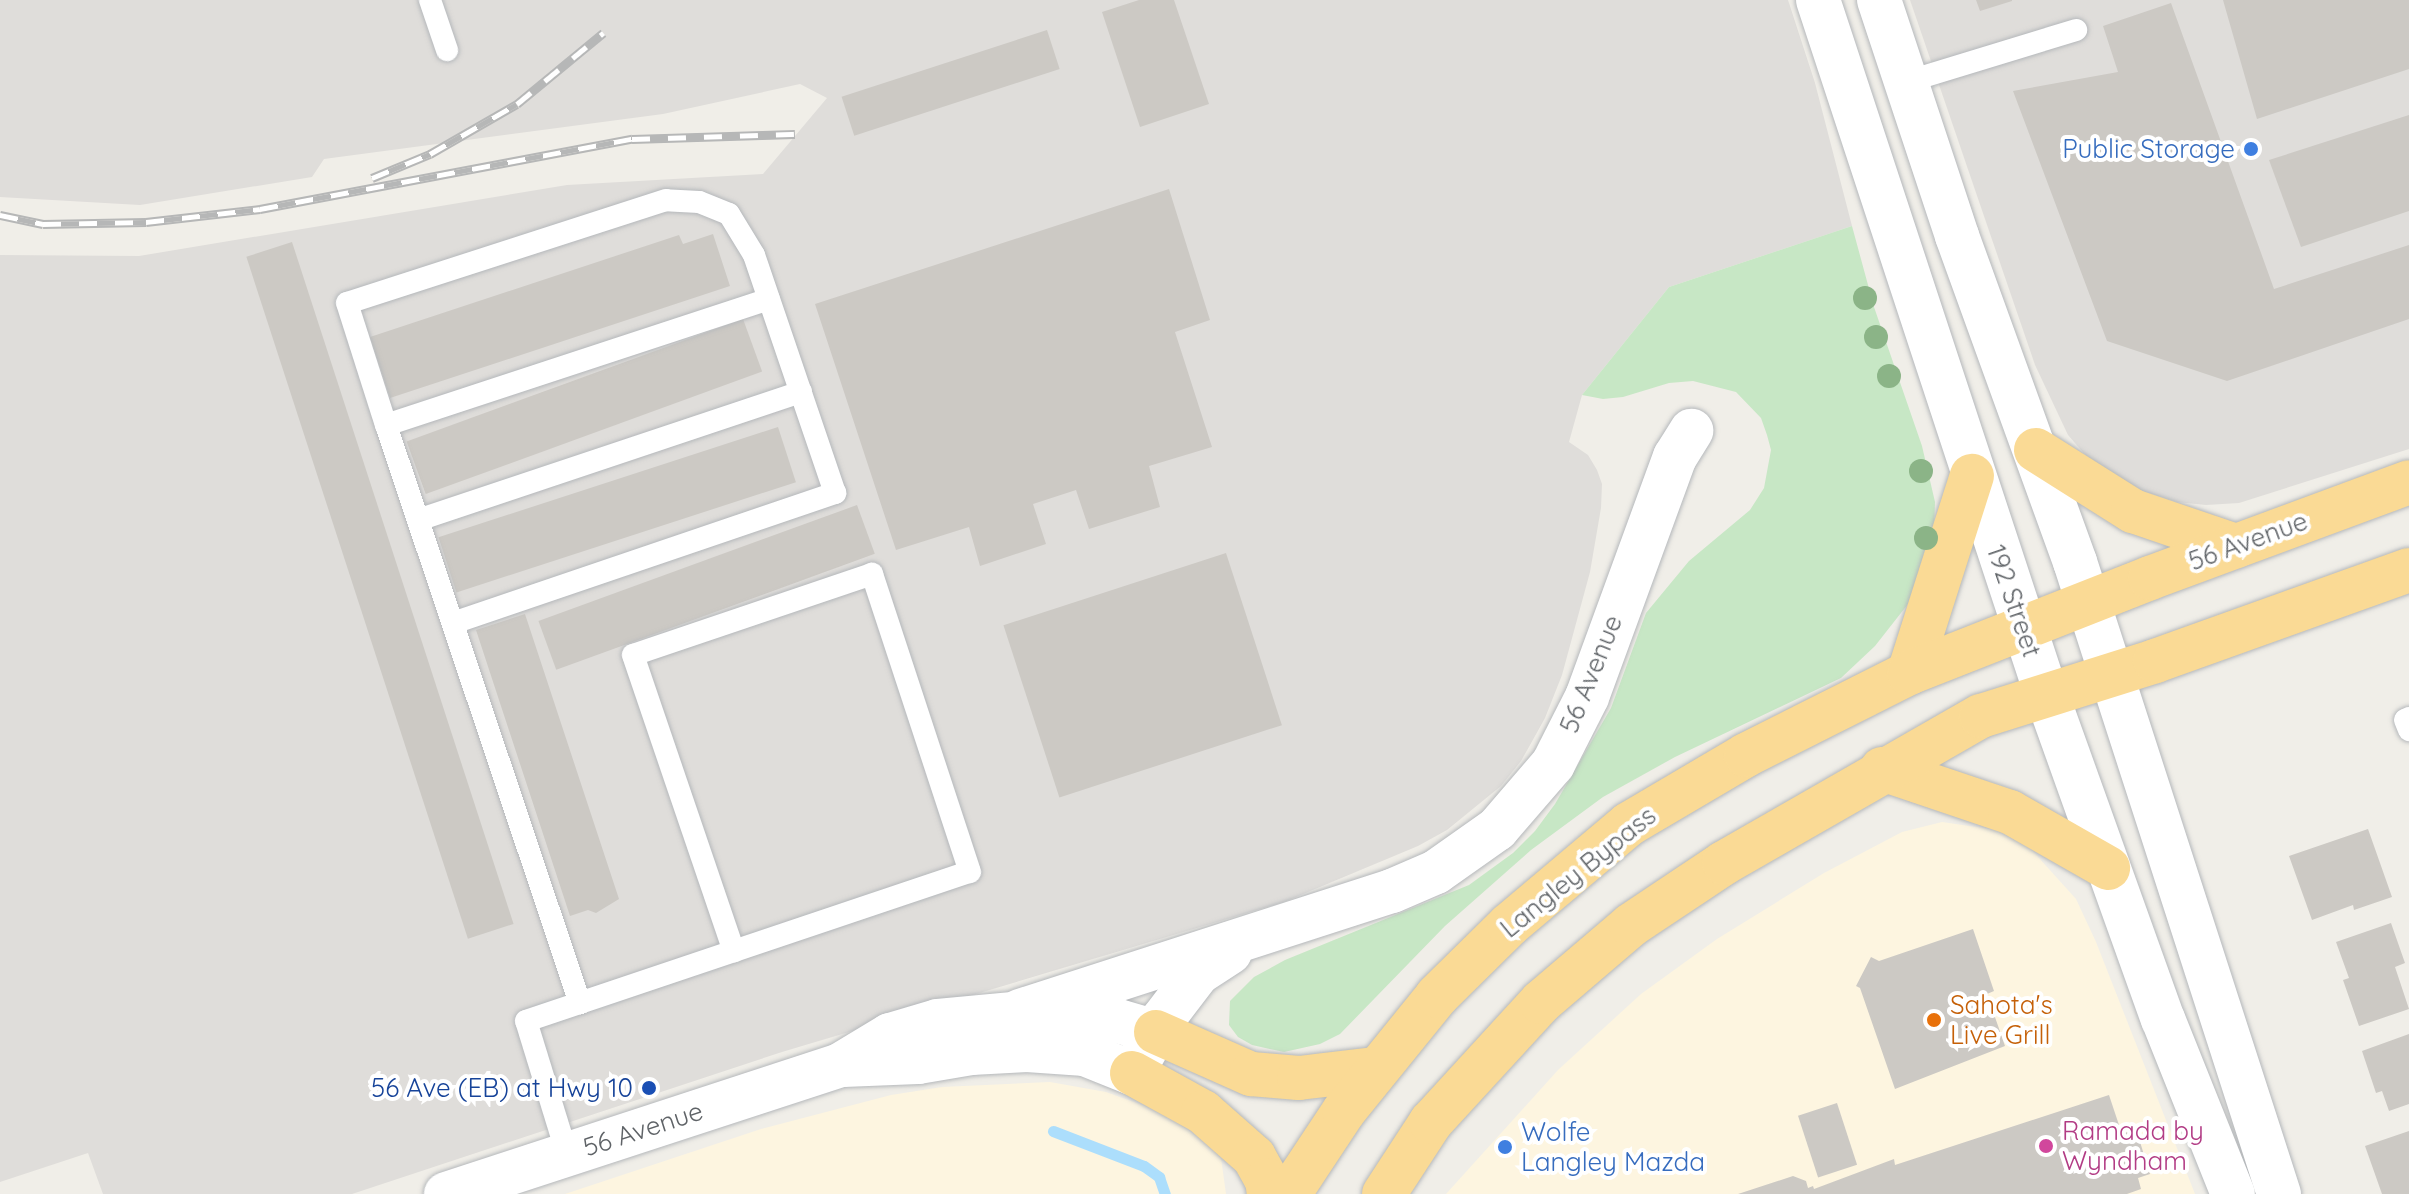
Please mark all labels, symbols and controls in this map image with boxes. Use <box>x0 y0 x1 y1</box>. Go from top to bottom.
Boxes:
place label: Public Storage <box>2062 133 2235 165</box>
marker: Public Storage <box>2242 140 2260 158</box>
street label: 56 Avenue <box>2184 505 2312 577</box>
street label: 192 Street <box>1980 541 2048 661</box>
street label: 56 Avenue <box>1553 611 1629 737</box>
street label: Langley Bypass <box>1494 800 1662 944</box>
place label: Sahota's Live Grill <box>1950 989 2053 1050</box>
marker: Sahota's Live Grill <box>1925 1011 1943 1029</box>
place label: 56 Ave (EB) at Hwy 10 <box>371 1072 633 1104</box>
marker: 56 Ave (EB) at Hwy 10 <box>640 1079 658 1097</box>
street label: 56 Avenue <box>579 1095 707 1163</box>
place label: Ramada by Wyndham <box>2062 1115 2204 1176</box>
place label: Wolfe Langley Mazda <box>1521 1116 1705 1178</box>
marker: Ramada by Wyndham <box>2037 1137 2055 1155</box>
marker: Wolfe Langley Mazda <box>1496 1138 1514 1156</box>

